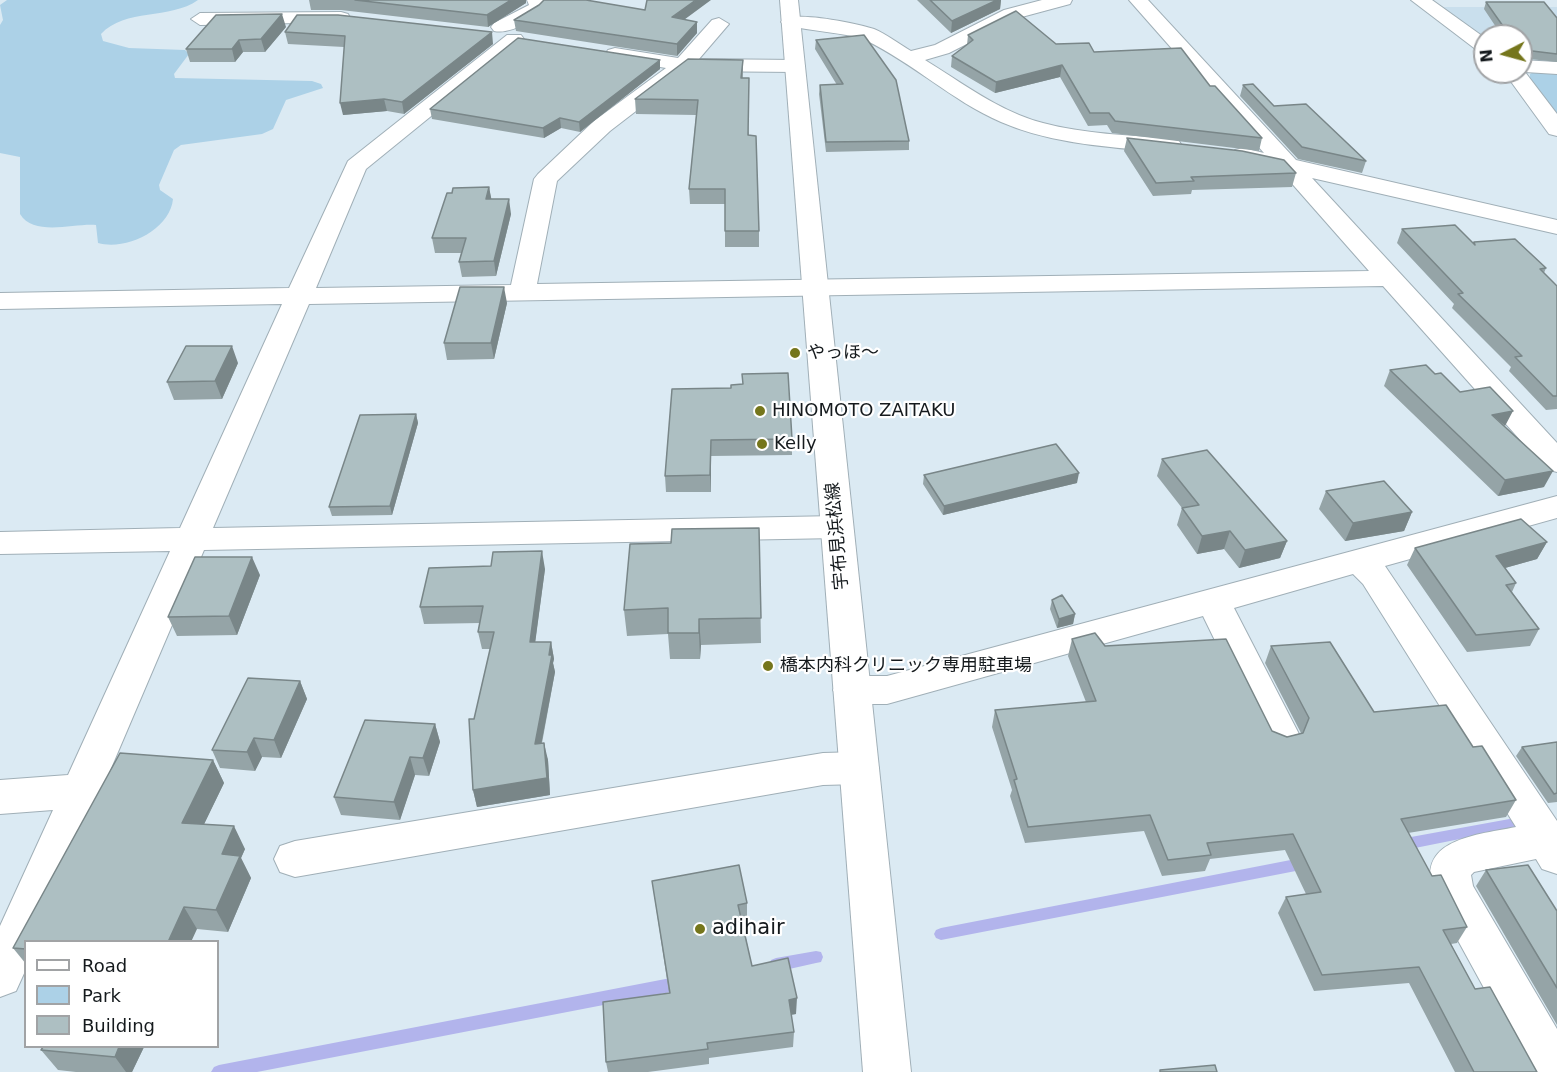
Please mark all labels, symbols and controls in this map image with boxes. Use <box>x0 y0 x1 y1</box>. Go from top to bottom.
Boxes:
north arrow <box>1473 24 1533 84</box>
text: N <box>1476 48 1497 63</box>
place label: やっほ～ <box>807 342 879 364</box>
marker: やっほ～ <box>788 346 802 360</box>
place label: HINOMOTO ZAITAKU <box>772 400 955 422</box>
marker: HINOMOTO ZAITAKU <box>753 404 767 418</box>
place label: Kelly <box>774 433 817 455</box>
marker: Kelly <box>755 437 769 451</box>
street label: 宇布見浜松線 <box>823 481 853 591</box>
place label: 橋本内科クリニック専用駐車場 <box>780 655 1032 677</box>
marker: 橋本内科クリニック専用駐車場 <box>761 659 775 673</box>
place label: adihair <box>712 916 785 942</box>
marker: adihair <box>693 922 707 936</box>
legend <box>24 940 219 1048</box>
text: Road <box>82 955 127 976</box>
text: Park <box>82 985 121 1006</box>
text: Building <box>82 1015 155 1036</box>

